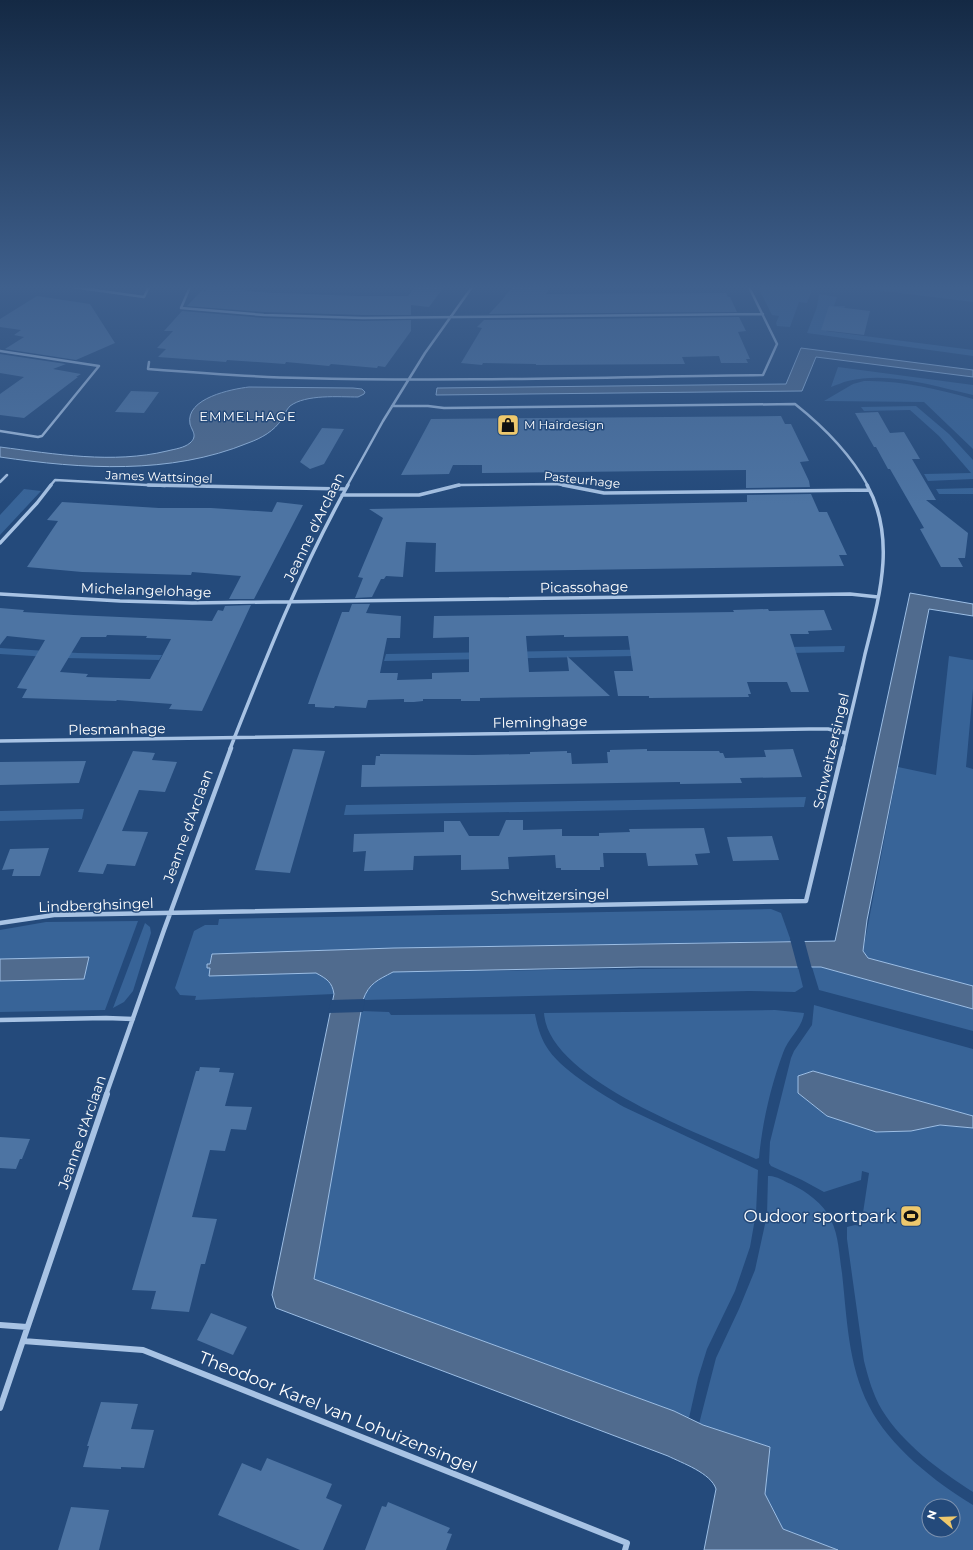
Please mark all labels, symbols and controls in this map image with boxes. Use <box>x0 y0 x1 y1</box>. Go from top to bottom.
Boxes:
district label: EMMELHAGE <box>199 408 297 424</box>
shop icon: M Hairdesign <box>495 412 521 438</box>
place label: M Hairdesign <box>524 417 604 432</box>
street label: James Wattsingel <box>104 467 213 486</box>
street label: Pasteurhage <box>543 468 621 491</box>
street label: Jeanne d'Arclaan <box>279 469 348 585</box>
street label: Picassohage <box>540 577 628 597</box>
street label: Michelangelohage <box>80 579 212 601</box>
street label: Schweitzersingel <box>809 691 853 811</box>
street label: Fleminghage <box>493 712 587 732</box>
street label: Plesmanhage <box>68 719 166 739</box>
street label: Jeanne d'Arclaan <box>159 767 217 886</box>
street label: Schweitzersingel <box>491 885 609 905</box>
street label: Lindberghsingel <box>38 894 154 916</box>
street label: Jeanne d'Arclaan <box>54 1073 110 1192</box>
sports icon: Oudoor sportpark <box>898 1203 924 1229</box>
place label: Oudoor sportpark <box>743 1206 897 1226</box>
street label: Theodoor Karel van Lohuizensingel <box>196 1347 480 1477</box>
north arrow <box>921 1498 961 1538</box>
text: N <box>923 1508 940 1521</box>

